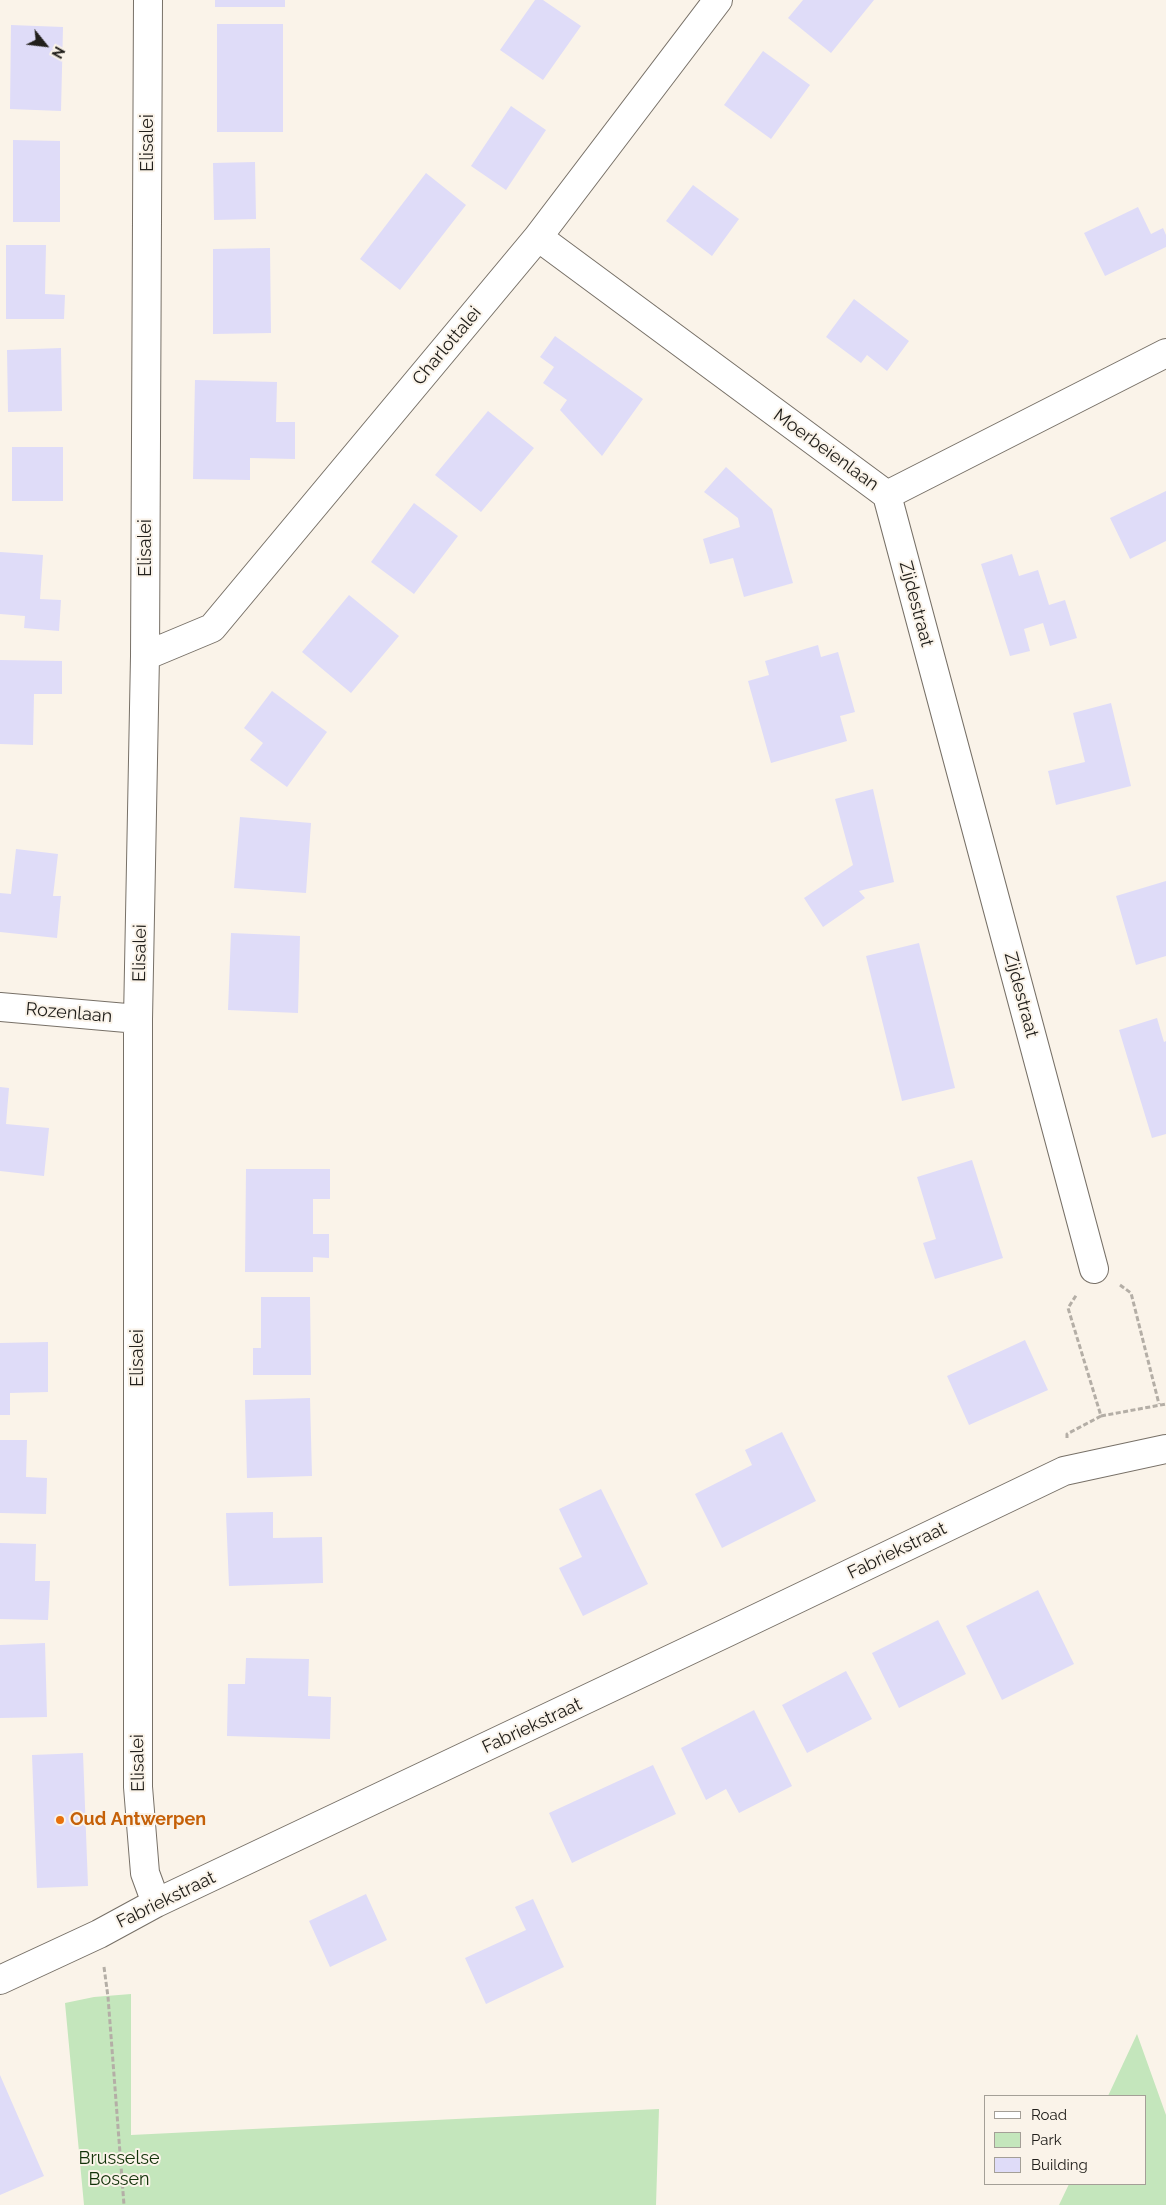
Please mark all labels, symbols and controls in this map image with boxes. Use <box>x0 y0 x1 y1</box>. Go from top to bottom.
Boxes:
north arrow <box>20 20 70 70</box>
text: N <box>49 44 68 61</box>
street label: Elisalei <box>137 114 159 172</box>
street label: Charlottalei <box>408 302 486 390</box>
street label: Moerbeienlaan <box>769 405 883 495</box>
street label: Elisalei <box>135 519 157 577</box>
street label: Zijdestraat <box>894 559 938 649</box>
street label: Elisalei <box>129 924 151 982</box>
street label: Zijdestraat <box>999 950 1043 1040</box>
street label: Rozenlaan <box>25 998 113 1028</box>
street label: Elisalei <box>127 1329 149 1387</box>
street label: Fabriekstraat <box>844 1518 950 1584</box>
street label: Fabriekstraat <box>479 1694 585 1758</box>
street label: Elisalei <box>127 1734 149 1792</box>
place label: Oud Antwerpen <box>70 1809 206 1831</box>
marker: Oud Antwerpen <box>54 1814 66 1826</box>
street label: Fabriekstraat <box>113 1867 219 1933</box>
legend <box>984 2095 1146 2185</box>
text: Road <box>1031 2106 1067 2124</box>
text: Park <box>1031 2131 1062 2149</box>
park label: Brusselse Bossen <box>78 2148 160 2190</box>
text: Building <box>1031 2156 1088 2174</box>

